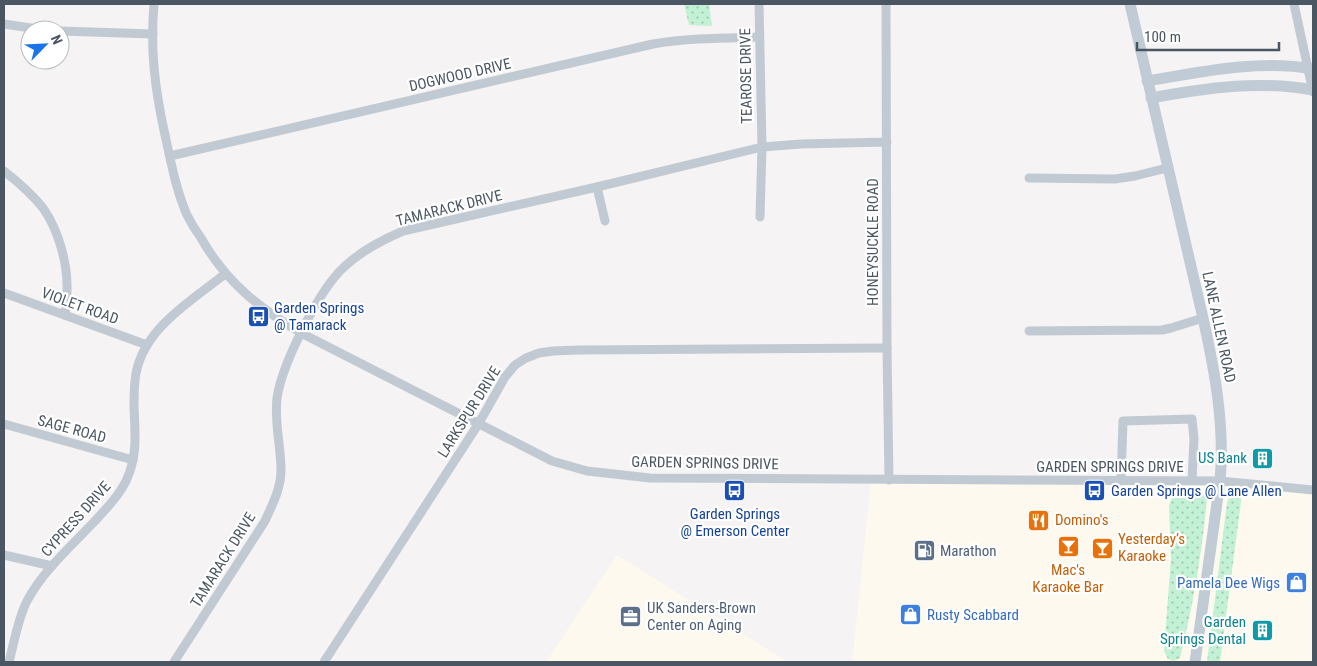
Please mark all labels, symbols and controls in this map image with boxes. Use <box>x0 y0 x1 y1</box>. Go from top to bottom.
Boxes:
north arrow <box>20 20 70 70</box>
scale bar <box>1137 20 1280 52</box>
street label: TEAROSE DRIVE <box>736 28 756 124</box>
text: 100 m <box>1144 28 1181 46</box>
text: N <box>48 33 66 47</box>
street label: DOGWOOD DRIVE <box>407 55 513 95</box>
street label: HONEYSUCKLE ROAD <box>864 178 882 306</box>
street label: TAMARACK DRIVE <box>394 186 504 230</box>
street label: LANE ALLEN ROAD <box>1198 270 1240 384</box>
street label: VIOLET ROAD <box>39 284 121 328</box>
place label: Garden Springs @ Tamarack <box>274 299 365 334</box>
bus stop icon: Garden Springs @ Tamarack <box>246 305 270 329</box>
street label: LARKSPUR DRIVE <box>434 363 504 461</box>
street label: SAGE ROAD <box>36 411 108 447</box>
building icon: US Bank <box>1251 446 1275 470</box>
place label: US Bank <box>1198 449 1247 467</box>
street label: GARDEN SPRINGS DRIVE <box>631 453 779 473</box>
street label: GARDEN SPRINGS DRIVE <box>1036 458 1184 476</box>
street label: CYPRESS DRIVE <box>37 478 115 560</box>
bus stop icon: Garden Springs @ Emerson Center <box>723 479 747 503</box>
bus stop icon: Garden Springs @ Lane Allen <box>1083 479 1107 503</box>
place label: Garden Springs @ Lane Allen <box>1111 482 1282 500</box>
place label: Garden Springs @ Emerson Center <box>680 505 790 540</box>
restaurant icon: Domino's <box>1027 508 1051 532</box>
street label: TAMARACK DRIVE <box>187 509 259 611</box>
place label: Domino's <box>1055 511 1109 529</box>
place label: Yesterday’s Karaoke <box>1118 530 1185 565</box>
bar icon: Mac's Karaoke Bar <box>1056 535 1080 559</box>
bar icon: Yesterday’s Karaoke <box>1090 536 1114 560</box>
fuel station icon: Marathon <box>912 539 936 563</box>
place label: Marathon <box>940 542 996 560</box>
place label: Mac's Karaoke Bar <box>1032 561 1104 596</box>
shop icon: Pamela Dee Wigs <box>1284 571 1308 595</box>
place label: Pamela Dee Wigs <box>1177 574 1280 592</box>
place label: UK Sanders-Brown Center on Aging <box>647 599 756 634</box>
shop icon: Rusty Scabbard <box>899 603 923 627</box>
office icon: UK Sanders-Brown Center on Aging <box>619 605 643 629</box>
place label: Rusty Scabbard <box>927 606 1019 624</box>
place label: Garden Springs Dental <box>1160 613 1246 648</box>
building icon: Garden Springs Dental <box>1250 619 1274 643</box>

